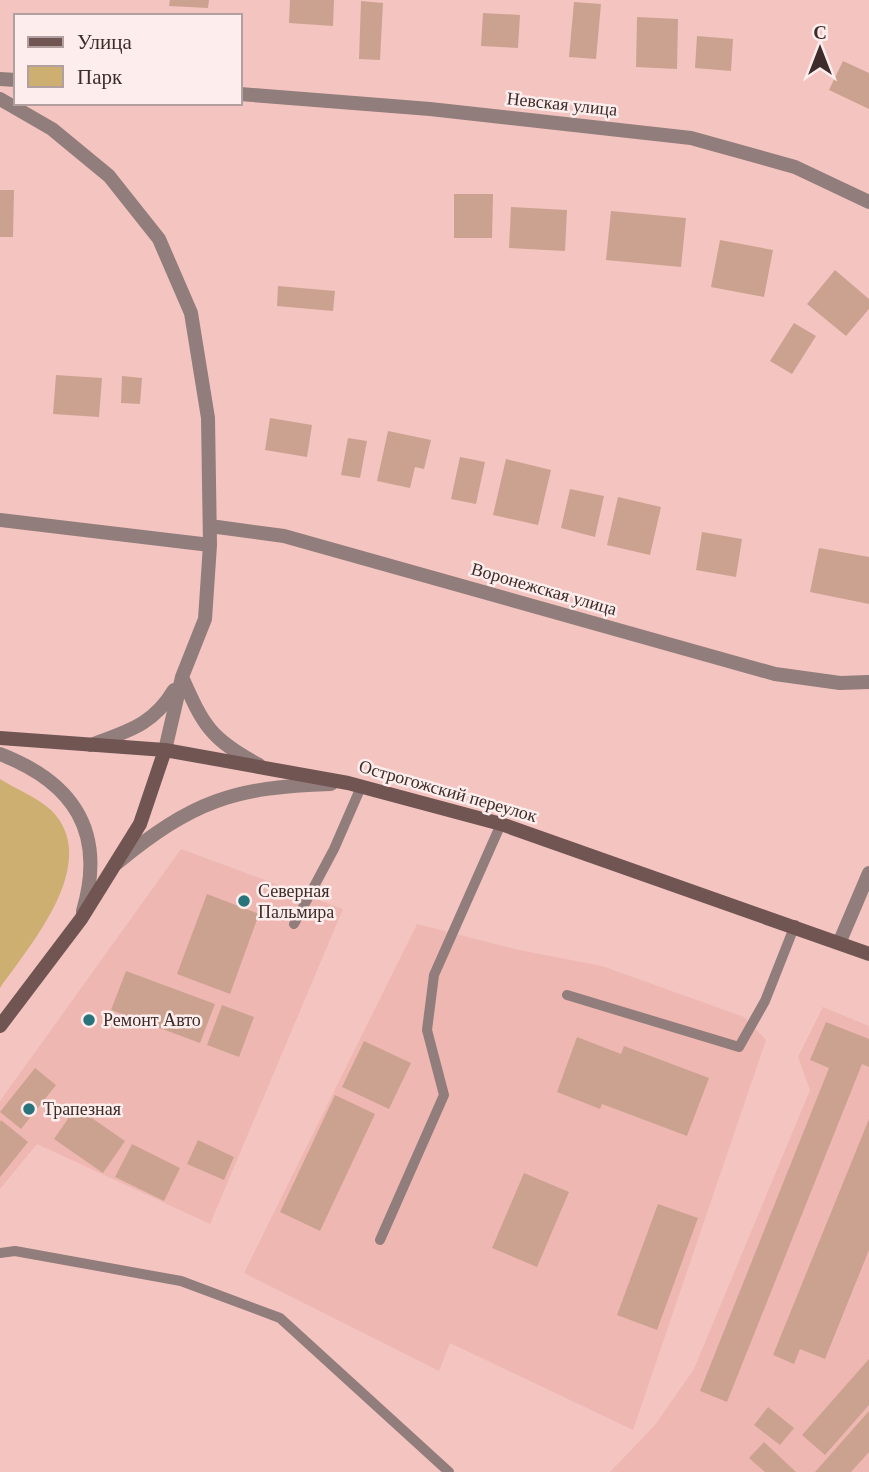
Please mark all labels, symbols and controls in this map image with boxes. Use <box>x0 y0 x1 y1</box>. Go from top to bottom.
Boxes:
legend <box>14 14 242 105</box>
north arrow <box>785 14 855 84</box>
text: С <box>813 22 827 43</box>
text: Улица <box>77 30 132 54</box>
text: Парк <box>77 65 123 89</box>
street label: Невская улица <box>506 88 618 120</box>
street label: Воронежская улица <box>469 559 619 619</box>
street label: Острогожский переулок <box>357 756 540 826</box>
place label: Северная Пальмира <box>258 881 334 922</box>
marker: Северная Пальмира <box>236 893 252 909</box>
place label: Ремонт Авто <box>103 1010 201 1030</box>
marker: Ремонт Авто <box>81 1012 97 1028</box>
place label: Трапезная <box>43 1099 121 1119</box>
marker: Трапезная <box>21 1101 37 1117</box>

